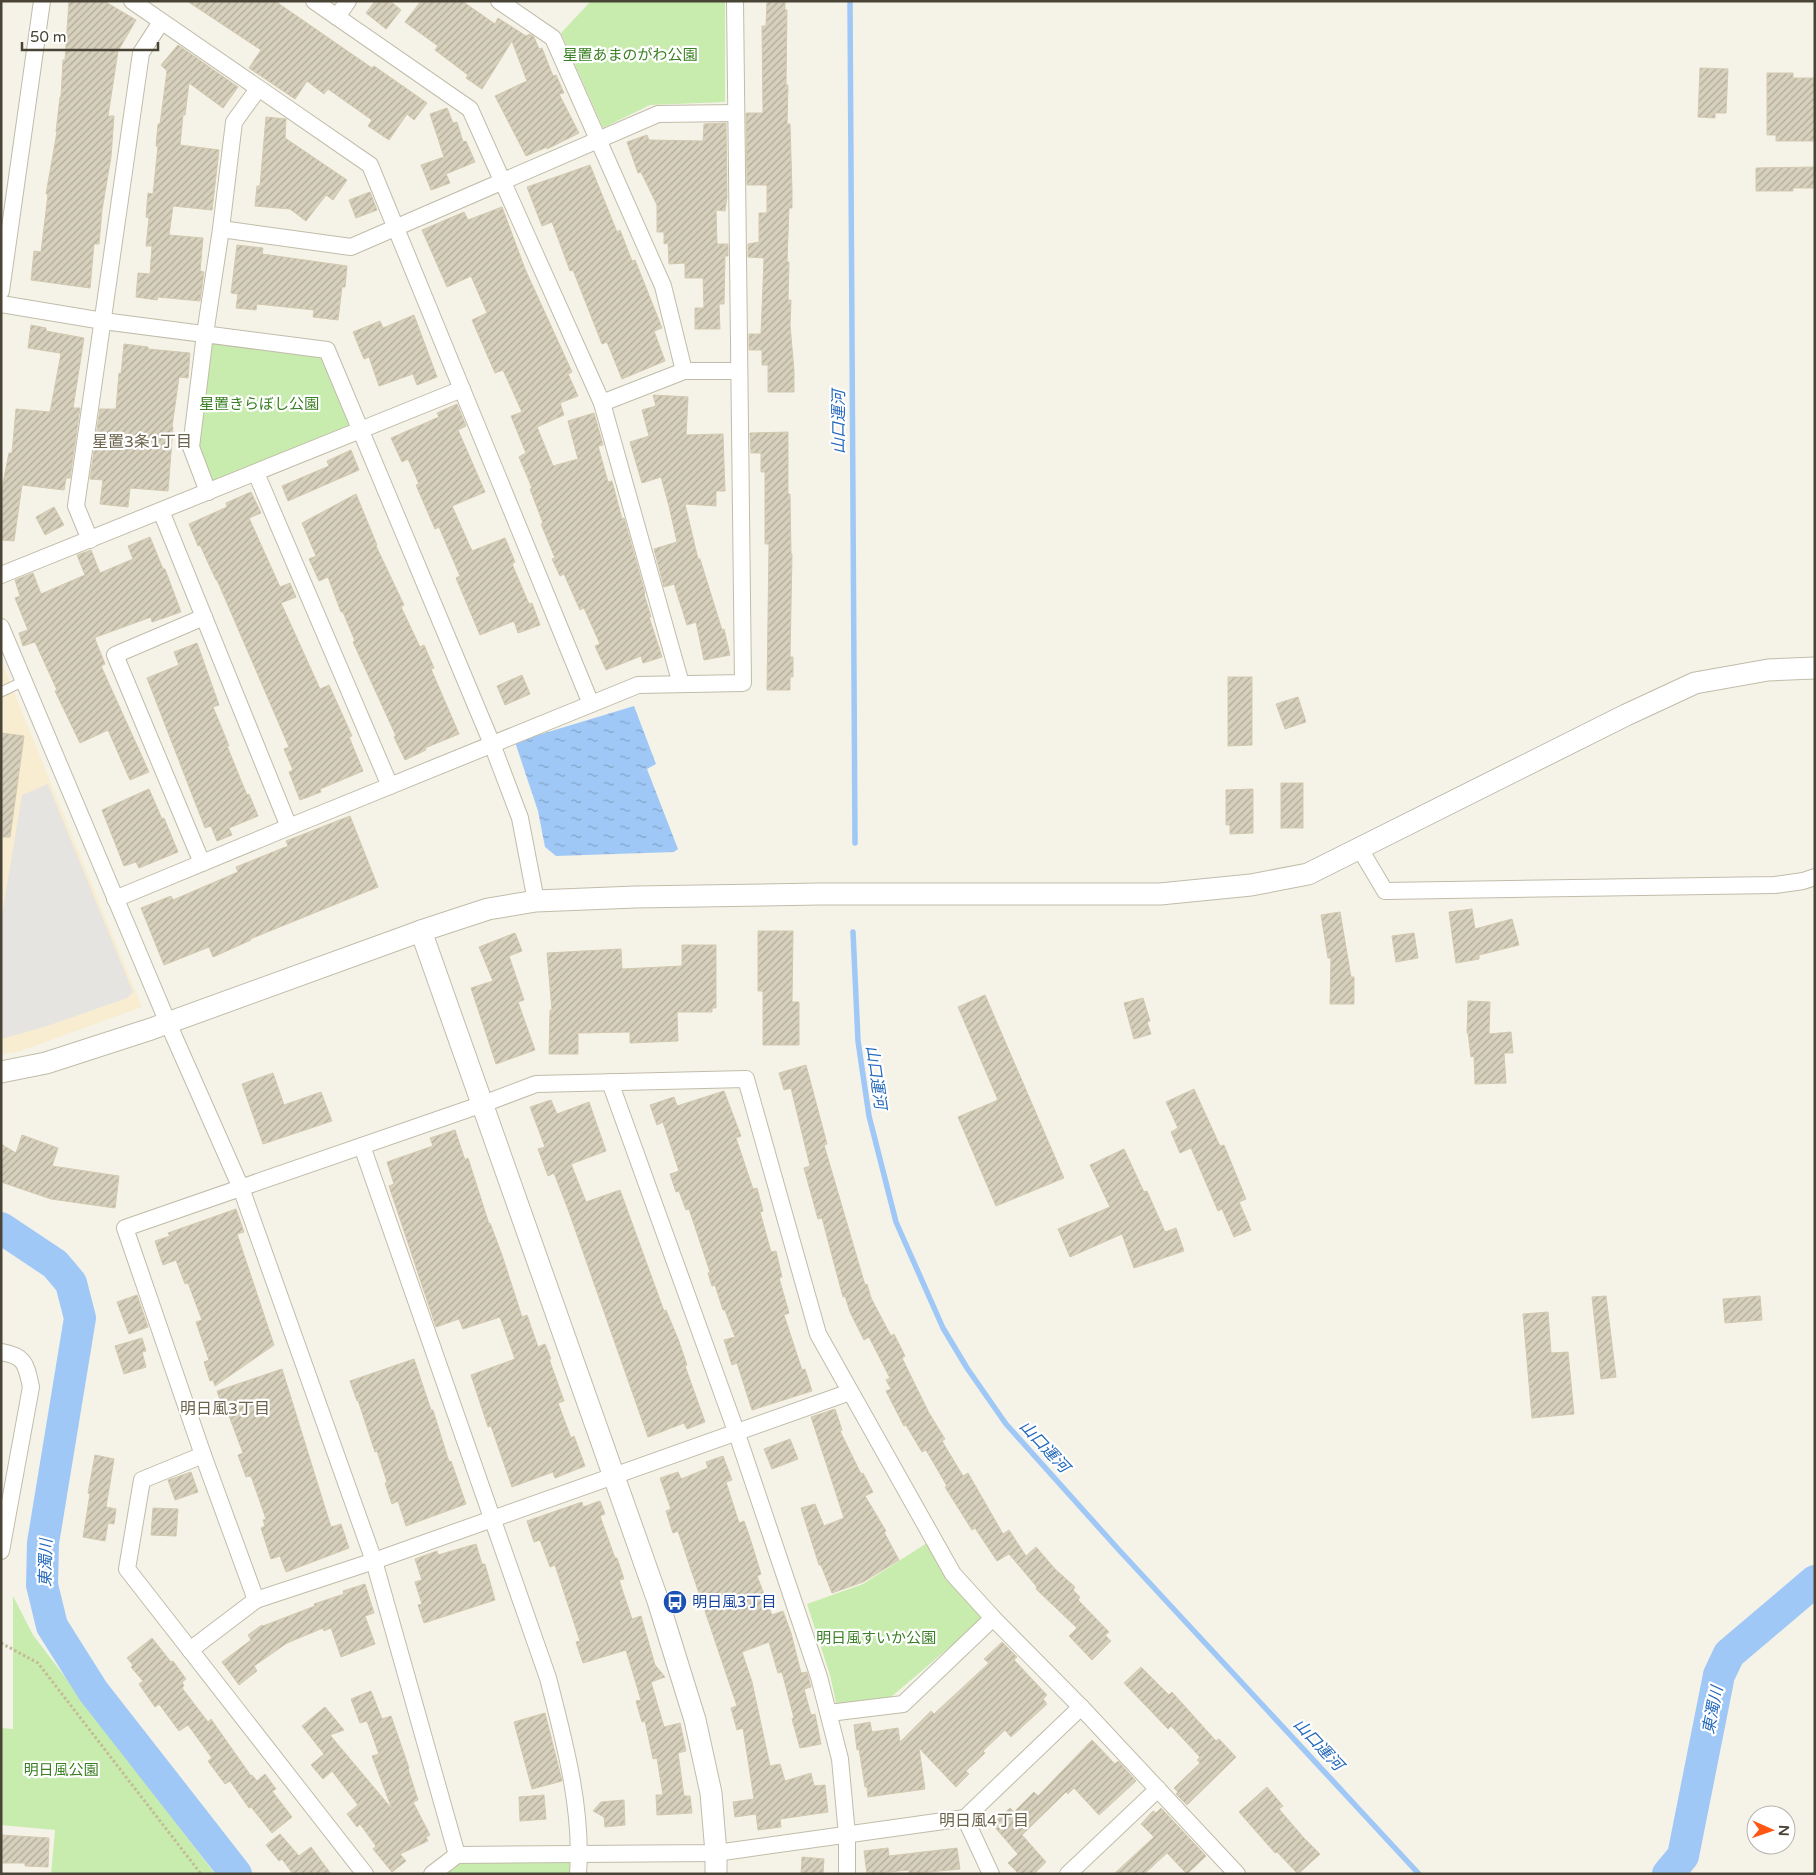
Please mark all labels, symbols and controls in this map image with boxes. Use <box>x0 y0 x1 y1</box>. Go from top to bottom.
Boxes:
scale bar <box>22 20 159 52</box>
text: 50 m <box>30 28 67 46</box>
park label: 星置あまのがわ公園 <box>562 46 698 64</box>
water label: 山口運河 <box>829 387 849 454</box>
park label: 星置きらぼし公園 <box>199 395 319 413</box>
district label: 星置3条1丁目 <box>92 432 192 452</box>
water label: 山口運河 <box>862 1044 891 1113</box>
district label: 明日風3丁目 <box>180 1399 270 1419</box>
water label: 山口運河 <box>1015 1416 1075 1479</box>
water label: 東濁川 <box>36 1537 56 1587</box>
bus stop icon: 明日風3丁目 <box>662 1589 688 1615</box>
place label: 明日風3丁目 <box>692 1593 776 1611</box>
park label: 明日風すいか公園 <box>816 1629 936 1647</box>
water label: 東濁川 <box>1699 1683 1728 1736</box>
water label: 山口運河 <box>1289 1714 1349 1777</box>
park label: 明日風公園 <box>23 1761 99 1779</box>
north arrow <box>1746 1805 1796 1855</box>
district label: 明日風4丁目 <box>939 1811 1029 1831</box>
text: N <box>1775 1825 1792 1836</box>

